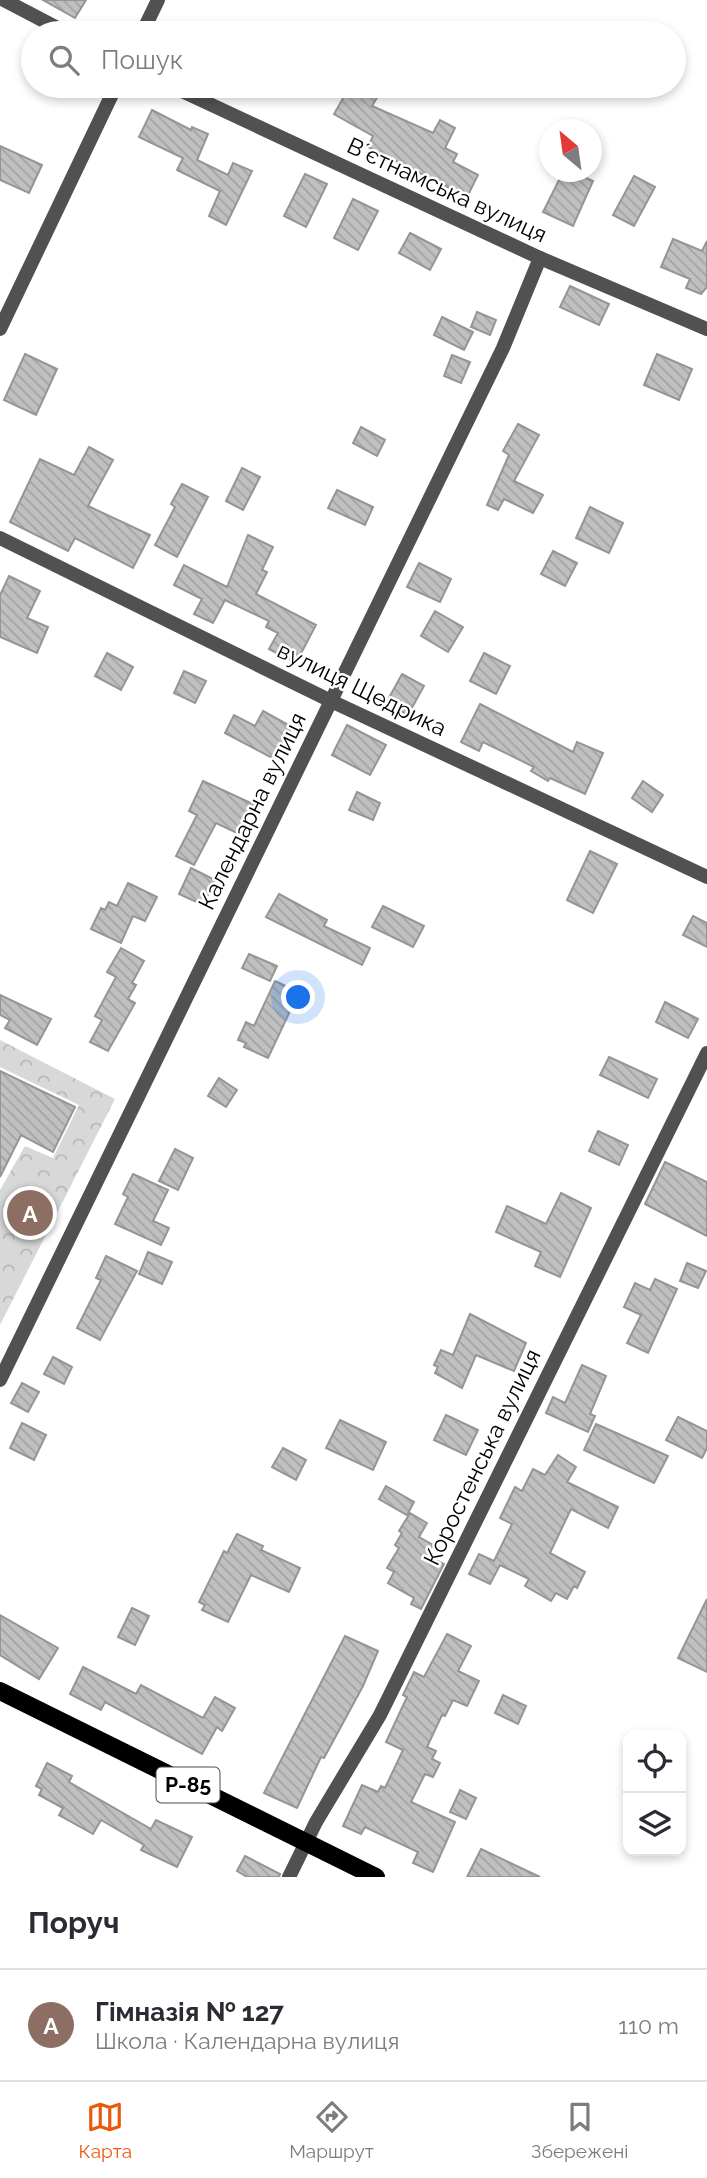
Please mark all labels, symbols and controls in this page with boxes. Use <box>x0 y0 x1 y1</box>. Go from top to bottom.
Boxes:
search box <box>21 21 686 98</box>
icon: search <box>45 41 83 79</box>
text: Пошук <box>101 45 183 75</box>
north arrow <box>539 119 602 182</box>
street label: Вʼєтнамська вулиця <box>343 131 551 248</box>
street label: вулиця Щедрика <box>273 636 451 741</box>
street label: Календарна вулиця <box>192 708 311 914</box>
your location <box>281 980 315 1014</box>
pin: A <box>7 1187 53 1239</box>
street label: Коростенська вулиця <box>418 1344 546 1569</box>
map controls <box>623 1730 686 1856</box>
button: locate <box>623 1730 686 1793</box>
road number: Р-85 <box>156 1768 220 1802</box>
button: layers <box>623 1793 686 1856</box>
text: Поруч <box>28 1905 119 1940</box>
text: Гімназія № 127 <box>95 1997 284 2027</box>
text: A <box>43 2012 59 2039</box>
text: 110 m <box>618 2012 679 2039</box>
text: Школа · Календарна вулиця <box>95 2027 399 2054</box>
tab: Карта <box>79 2098 132 2162</box>
tab: Маршрут <box>289 2098 374 2162</box>
tab: Збережені <box>531 2098 628 2162</box>

